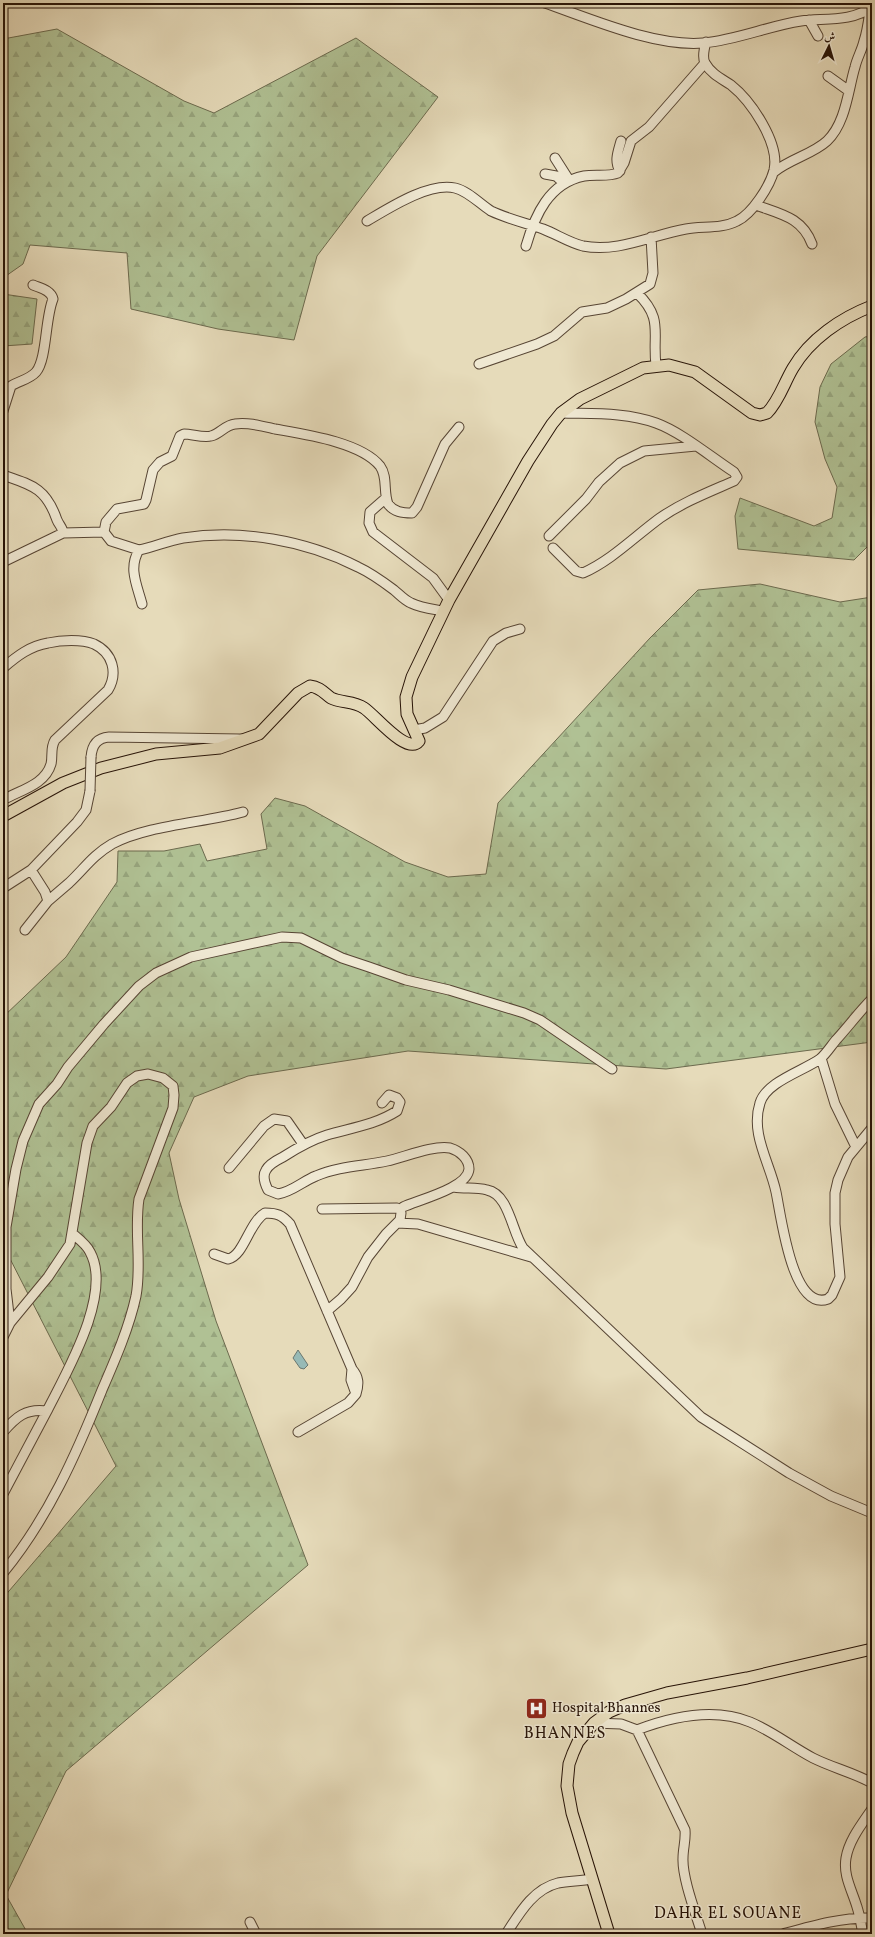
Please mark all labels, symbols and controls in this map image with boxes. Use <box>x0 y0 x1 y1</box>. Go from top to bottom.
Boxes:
north arrow <box>809 26 849 66</box>
text: ش <box>824 30 836 45</box>
hospital icon: Hospital Bhannes <box>523 1695 549 1721</box>
place label: Hospital Bhannes <box>552 1699 660 1718</box>
district label: BHANNES <box>524 1723 606 1745</box>
district label: DAHR EL SOUANE <box>654 1903 802 1925</box>

